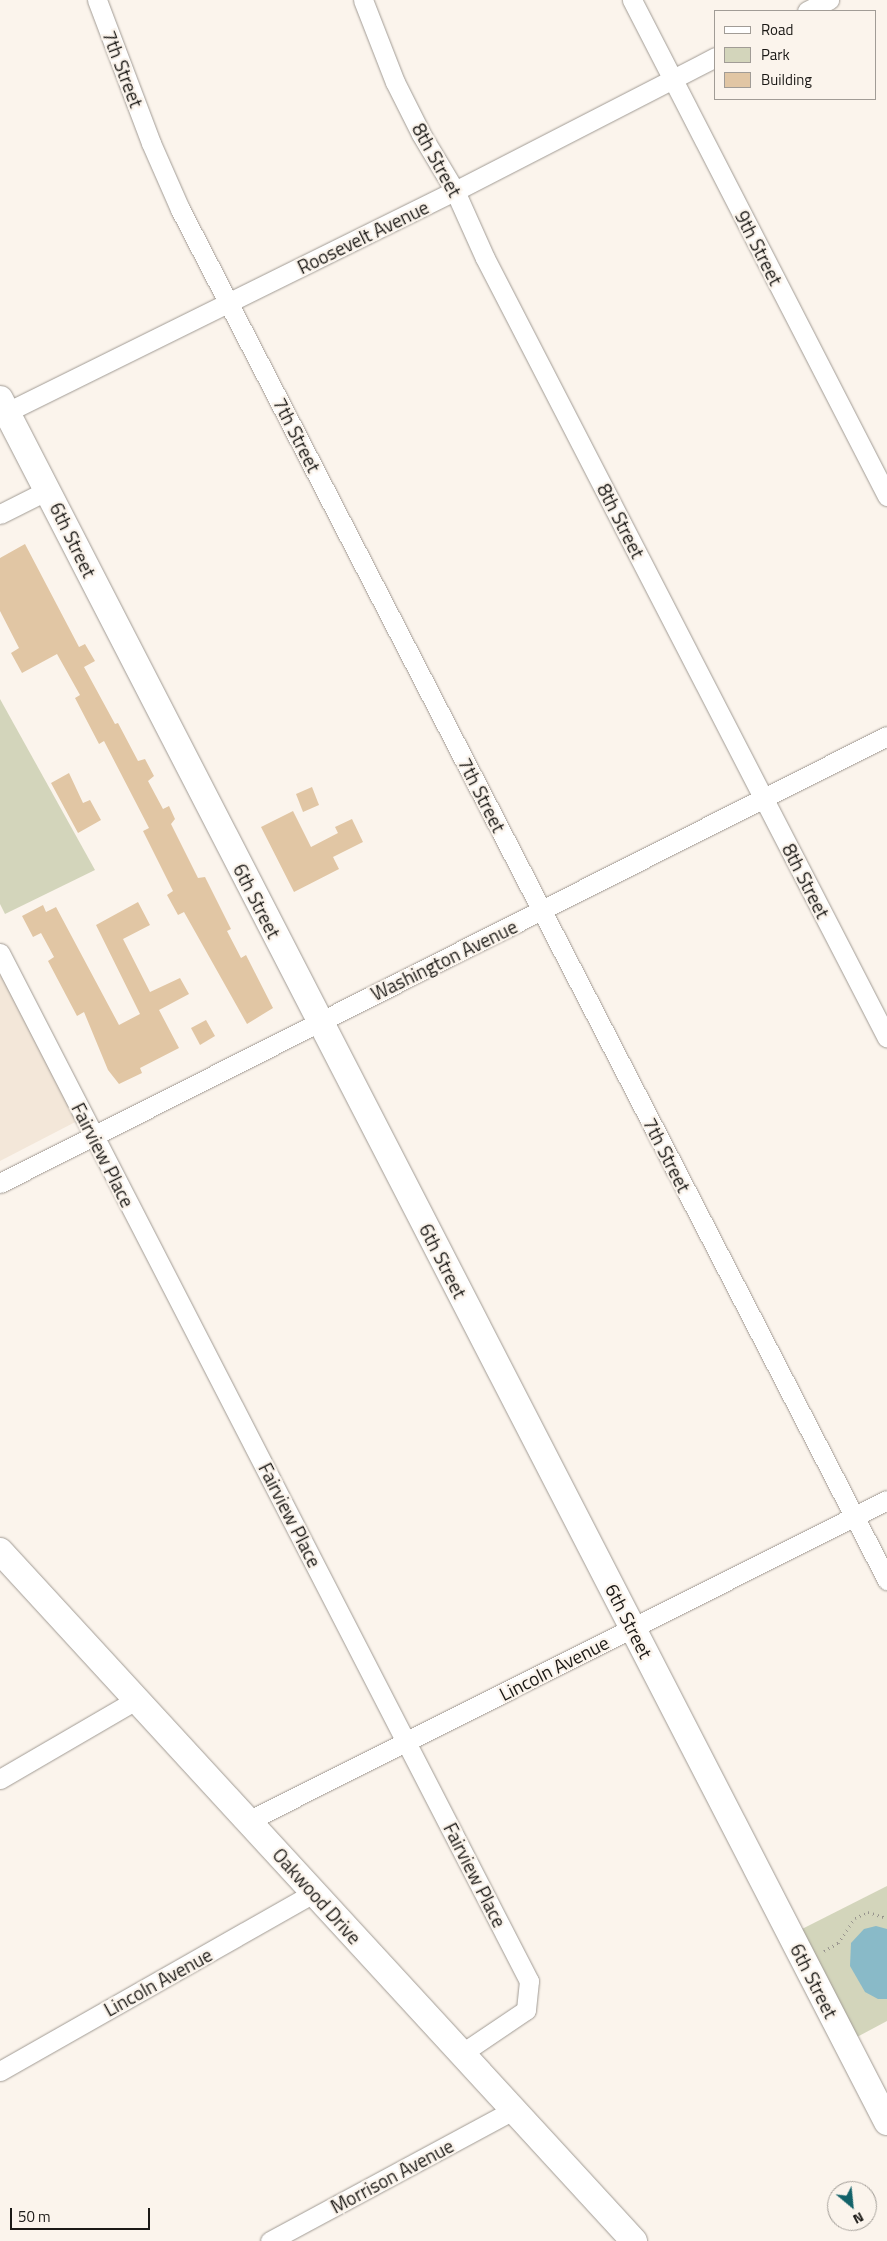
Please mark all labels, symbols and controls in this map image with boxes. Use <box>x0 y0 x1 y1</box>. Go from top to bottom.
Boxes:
legend <box>714 10 877 100</box>
text: Road <box>761 18 793 41</box>
street label: 7th Street <box>98 27 148 111</box>
text: Park <box>761 43 790 66</box>
text: Building <box>761 68 812 91</box>
street label: 8th Street <box>407 119 467 201</box>
street label: Roosevelt Avenue <box>294 195 432 279</box>
street label: 9th Street <box>731 207 787 289</box>
street label: 7th Street <box>269 394 325 476</box>
street label: 8th Street <box>593 480 649 562</box>
street label: 6th Street <box>45 499 101 581</box>
street label: 7th Street <box>454 754 510 836</box>
street label: 8th Street <box>778 840 834 922</box>
street label: 6th Street <box>229 860 285 942</box>
street label: Washington Avenue <box>367 915 521 1005</box>
street label: Fairview Place <box>67 1099 139 1211</box>
street label: 7th Street <box>639 1114 695 1196</box>
street label: 6th Street <box>415 1220 471 1302</box>
street label: Fairview Place <box>254 1459 326 1571</box>
street label: 6th Street <box>601 1580 657 1662</box>
street label: Lincoln Avenue <box>495 1631 613 1705</box>
street label: Fairview Place <box>439 1819 511 1931</box>
street label: Oakwood Drive <box>268 1843 366 1949</box>
street label: 6th Street <box>786 1940 842 2022</box>
street label: Lincoln Avenue <box>100 1943 216 2021</box>
street label: Morrison Avenue <box>327 2134 457 2218</box>
north arrow <box>827 2181 877 2231</box>
scale bar <box>12 2198 152 2230</box>
text: 50 m <box>18 2205 51 2228</box>
text: N <box>850 2207 868 2230</box>

